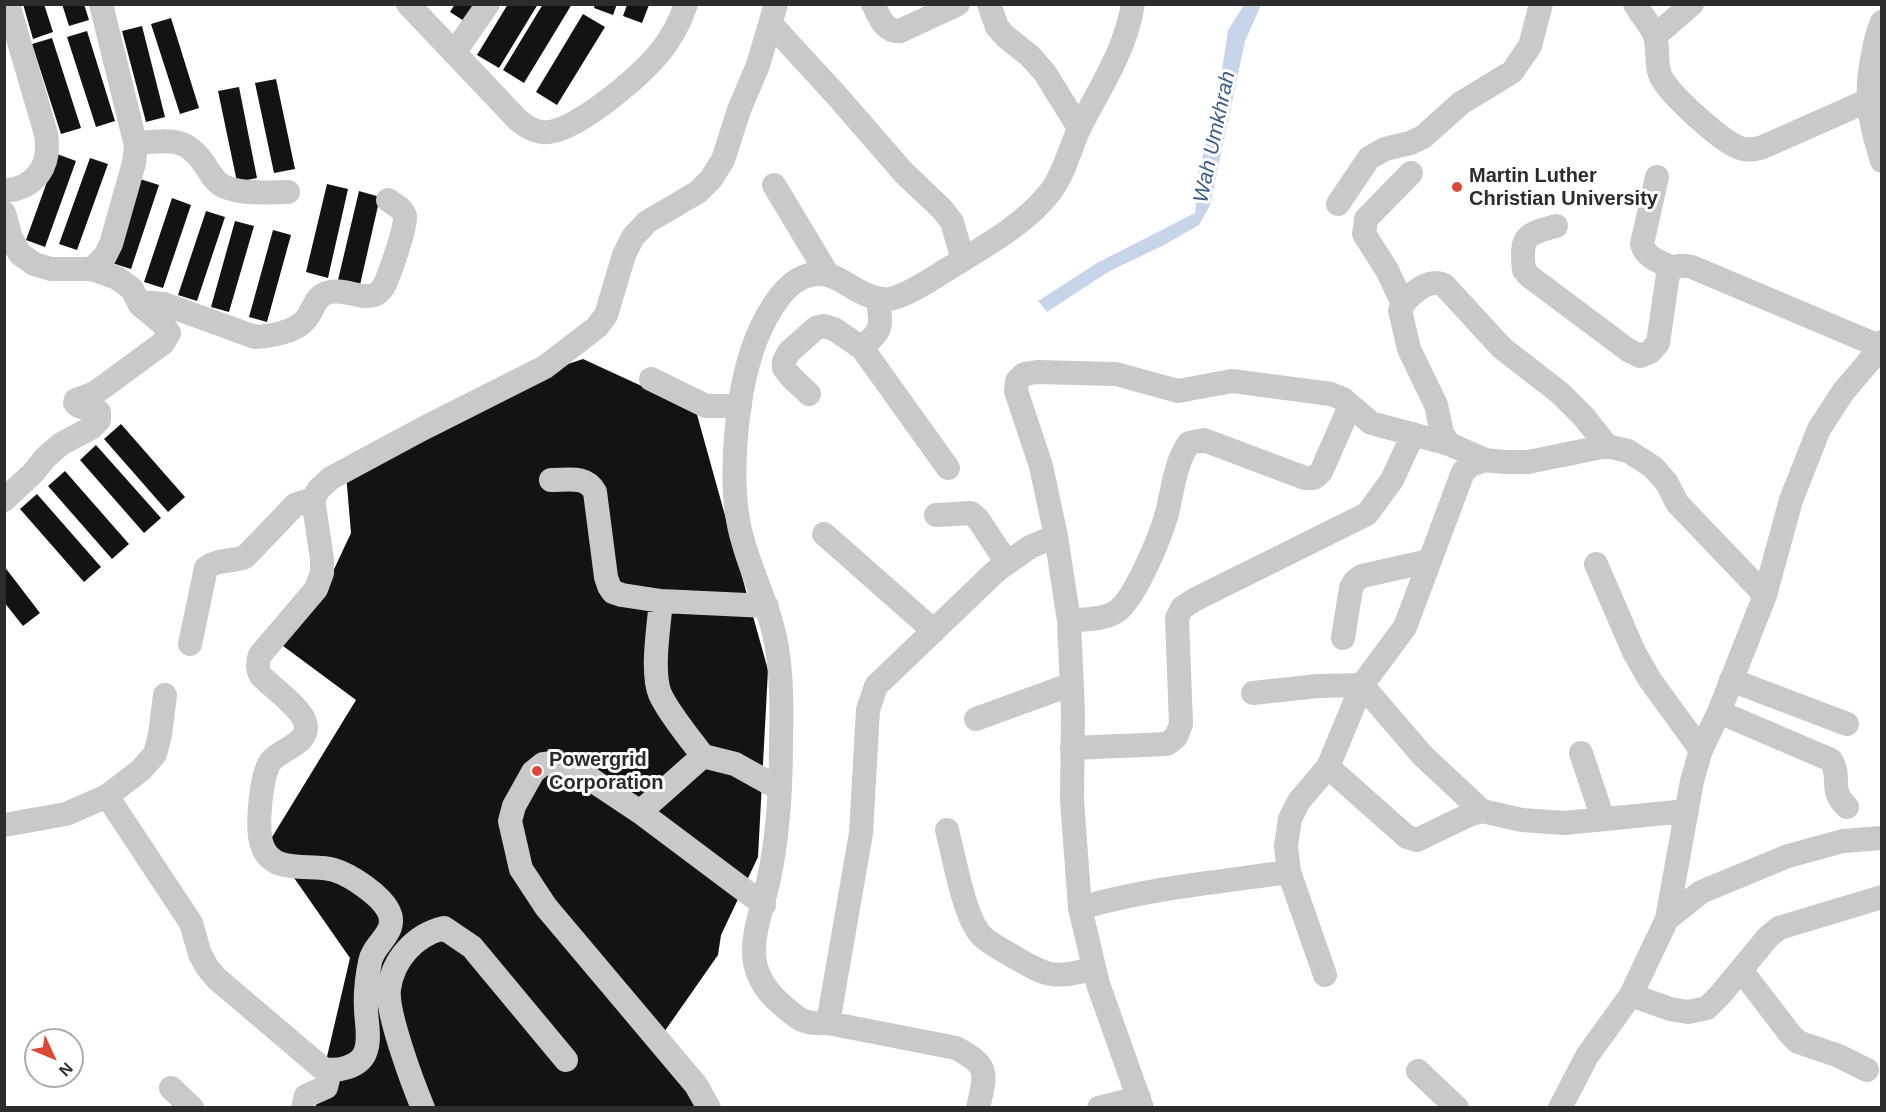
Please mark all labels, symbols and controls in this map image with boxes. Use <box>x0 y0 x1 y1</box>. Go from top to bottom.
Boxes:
water label: Wah Umkhrah <box>1189 69 1241 205</box>
place label: Martin Luther Christian University <box>1469 164 1658 211</box>
marker: Martin Luther Christian University <box>1450 180 1464 194</box>
place label: Powergrid Corporation <box>549 748 663 795</box>
marker: Powergrid Corporation <box>530 764 544 778</box>
north arrow <box>24 1028 84 1088</box>
text: N <box>56 1059 76 1080</box>

